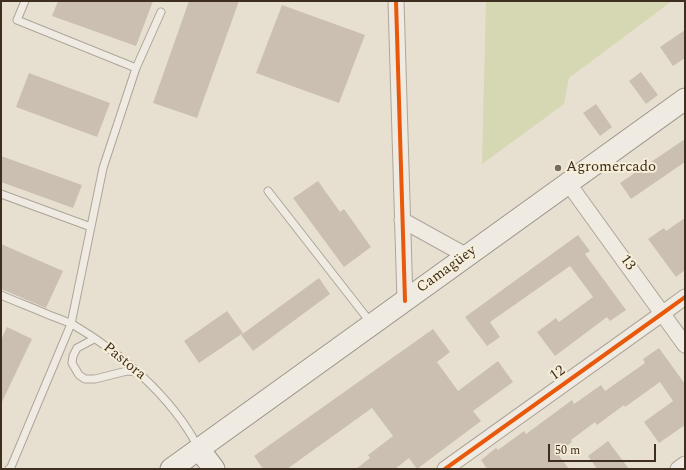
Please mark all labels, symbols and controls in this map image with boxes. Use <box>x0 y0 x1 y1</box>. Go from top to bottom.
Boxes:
place label: Agromercado <box>566 159 656 177</box>
marker: Agromercado <box>553 163 563 173</box>
street label: Camagüey <box>414 242 480 298</box>
street label: 13 <box>615 252 639 274</box>
street label: Pastora <box>99 339 149 385</box>
street label: 12 <box>547 362 569 386</box>
scale bar <box>550 436 658 462</box>
text: 50 m <box>555 441 580 460</box>

